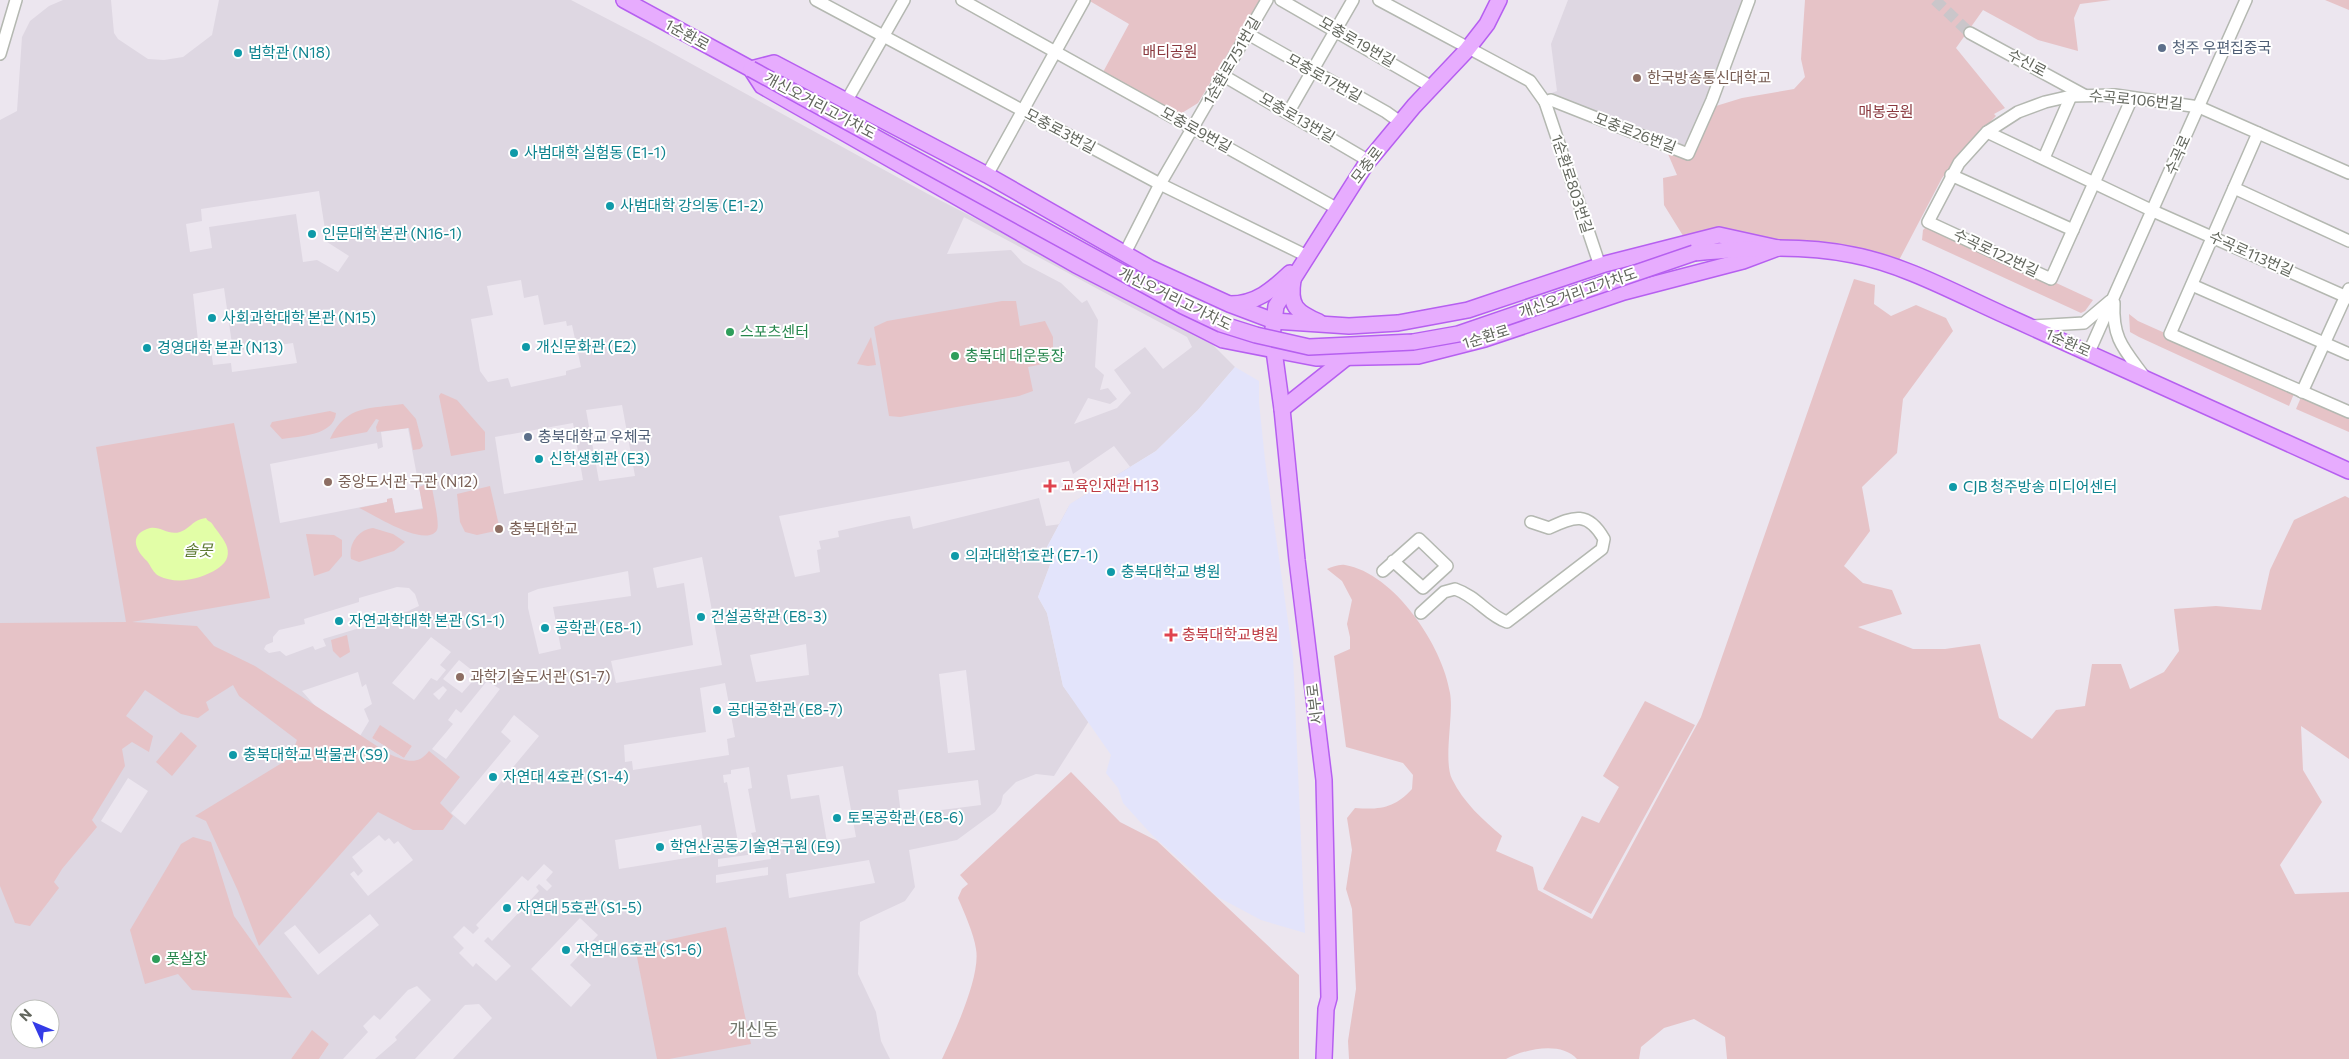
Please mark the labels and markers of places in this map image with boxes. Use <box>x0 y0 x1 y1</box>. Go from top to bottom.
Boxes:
place label: 청주 우편집중국 <box>2172 38 2271 56</box>
marker: 청주 우편집중국 <box>2156 42 2168 54</box>
place label: 법학관 (N18) <box>248 43 331 61</box>
marker: 법학관 (N18) <box>232 47 244 59</box>
place label: 한국방송통신대학교 <box>1647 68 1771 86</box>
marker: 한국방송통신대학교 <box>1631 72 1643 84</box>
place label: 사범대학 실험동 (E1-1) <box>524 143 666 161</box>
marker: 사범대학 실험동 (E1-1) <box>508 147 520 159</box>
place label: 사범대학 강의동 (E1-2) <box>620 196 764 214</box>
marker: 사범대학 강의동 (E1-2) <box>604 200 616 212</box>
place label: 인문대학 본관 (N16-1) <box>322 224 462 242</box>
marker: 인문대학 본관 (N16-1) <box>306 228 318 240</box>
place label: 사회과학대학 본관 (N15) <box>222 308 376 326</box>
marker: 사회과학대학 본관 (N15) <box>206 312 218 324</box>
place label: 스포츠센터 <box>740 322 809 340</box>
marker: 스포츠센터 <box>724 326 736 338</box>
place label: 개신문화관 (E2) <box>536 337 637 355</box>
place label: 경영대학 본관 (N13) <box>157 338 283 356</box>
marker: 개신문화관 (E2) <box>520 341 532 353</box>
marker: 경영대학 본관 (N13) <box>141 342 153 354</box>
place label: 충북대 대운동장 <box>965 346 1065 364</box>
marker: 충북대 대운동장 <box>949 350 961 362</box>
place label: 충북대학교 우체국 <box>538 427 651 445</box>
marker: 충북대학교 우체국 <box>522 431 534 443</box>
place label: 신학생회관 (E3) <box>549 449 650 467</box>
marker: 신학생회관 (E3) <box>533 453 545 465</box>
place label: 중앙도서관 구관 (N12) <box>338 472 478 490</box>
marker: 중앙도서관 구관 (N12) <box>322 476 334 488</box>
place label: 교육인재관 H13 <box>1061 476 1159 494</box>
place label: CJB 청주방송 미디어센터 <box>1963 477 2117 495</box>
marker: 교육인재관 H13 <box>1043 479 1057 493</box>
marker: CJB 청주방송 미디어센터 <box>1947 481 1959 493</box>
place label: 충북대학교 <box>509 519 578 537</box>
marker: 충북대학교 <box>493 523 505 535</box>
place label: 의과대학1호관 (E7-1) <box>965 546 1098 564</box>
marker: 의과대학1호관 (E7-1) <box>949 550 961 562</box>
place label: 충북대학교 병원 <box>1121 562 1220 580</box>
marker: 충북대학교 병원 <box>1105 566 1117 578</box>
place label: 건설공학관 (E8-3) <box>711 607 827 625</box>
place label: 자연과학대학 본관 (S1-1) <box>349 611 505 629</box>
marker: 건설공학관 (E8-3) <box>695 611 707 623</box>
marker: 자연과학대학 본관 (S1-1) <box>333 615 345 627</box>
place label: 공학관 (E8-1) <box>555 618 642 636</box>
marker: 공학관 (E8-1) <box>539 622 551 634</box>
place label: 충북대학교병원 <box>1182 625 1279 643</box>
marker: 충북대학교병원 <box>1164 628 1178 642</box>
place label: 과학기술도서관 (S1-7) <box>470 667 611 685</box>
marker: 과학기술도서관 (S1-7) <box>454 671 466 683</box>
place label: 공대공학관 (E8-7) <box>727 700 843 718</box>
marker: 공대공학관 (E8-7) <box>711 704 723 716</box>
place label: 충북대학교 박물관 (S9) <box>243 745 389 763</box>
marker: 충북대학교 박물관 (S9) <box>227 749 239 761</box>
place label: 자연대 4호관 (S1-4) <box>503 767 629 785</box>
marker: 자연대 4호관 (S1-4) <box>487 771 499 783</box>
place label: 토목공학관 (E8-6) <box>847 808 964 826</box>
marker: 토목공학관 (E8-6) <box>831 812 843 824</box>
place label: 학연산공동기술연구원 (E9) <box>670 837 840 855</box>
marker: 학연산공동기술연구원 (E9) <box>654 841 666 853</box>
place label: 자연대 5호관 (S1-5) <box>517 898 642 916</box>
marker: 자연대 5호관 (S1-5) <box>501 902 513 914</box>
place label: 자연대 6호관 (S1-6) <box>576 940 702 958</box>
marker: 자연대 6호관 (S1-6) <box>560 944 572 956</box>
place label: 풋살장 <box>166 949 208 967</box>
marker: 풋살장 <box>150 953 162 965</box>

